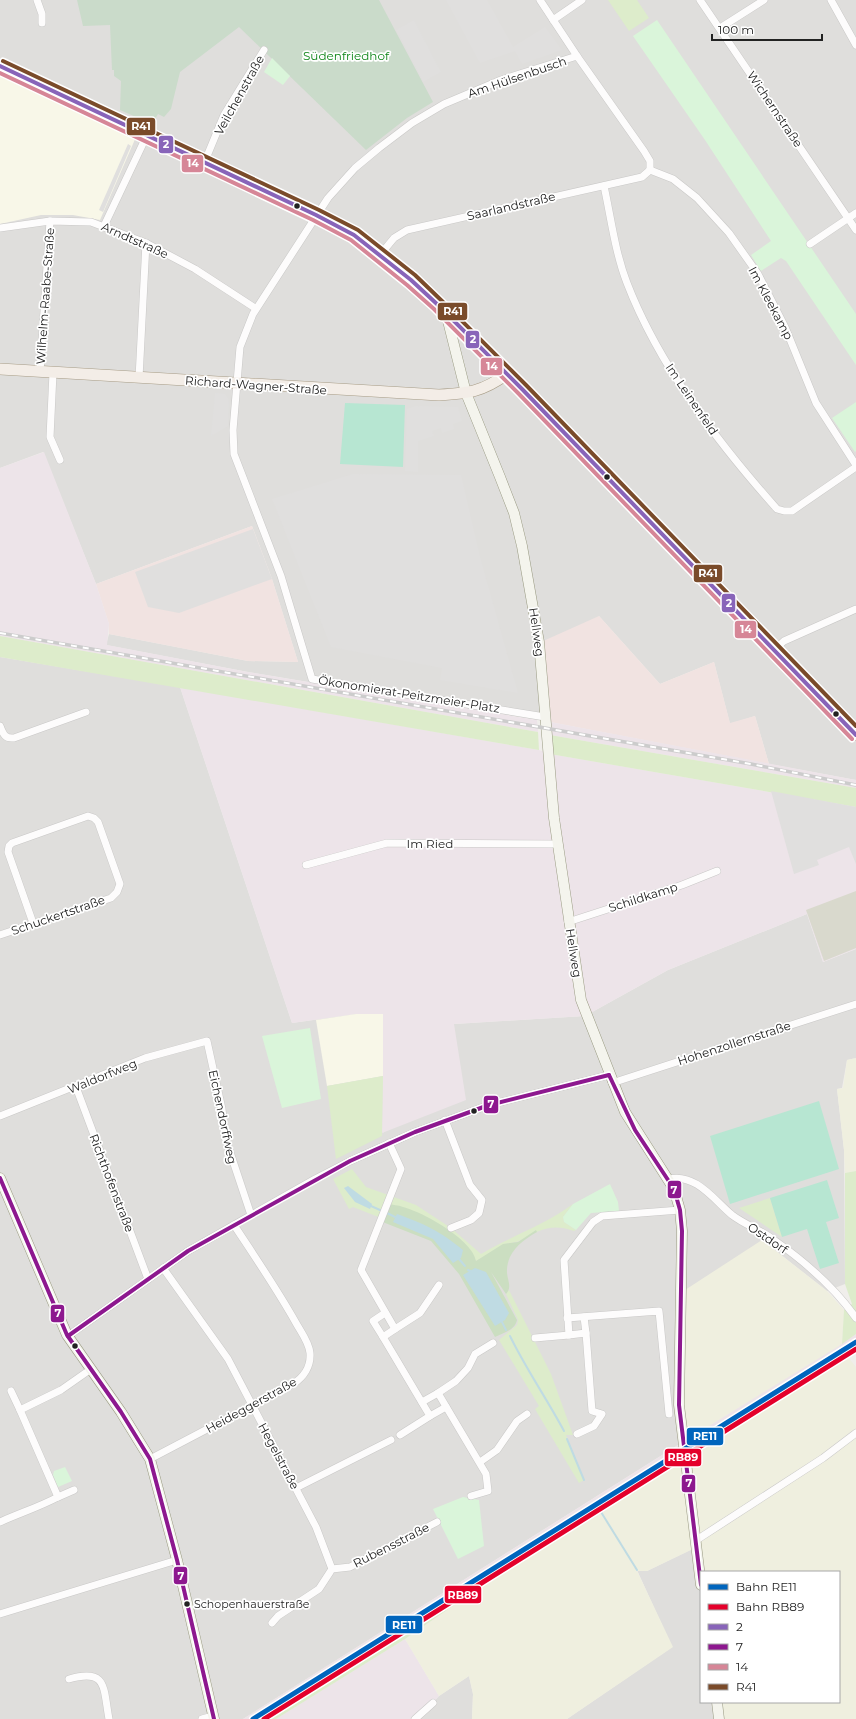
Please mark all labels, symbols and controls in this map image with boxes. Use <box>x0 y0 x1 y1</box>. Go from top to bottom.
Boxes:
scale bar <box>712 16 822 42</box>
text: 100 m <box>718 22 754 37</box>
park label: Südenfriedhof <box>303 48 390 63</box>
street label: Veilchenstraße <box>211 52 267 138</box>
street label: Am Hülsenbusch <box>466 53 568 101</box>
street label: Wichernstraße <box>744 68 806 150</box>
line badge: R41 <box>126 117 156 136</box>
text: R41 <box>131 119 151 133</box>
line badge: 2 <box>158 135 174 154</box>
text: 2 <box>163 137 170 151</box>
line badge: 14 <box>181 154 204 173</box>
text: 14 <box>187 156 199 170</box>
street label: Saarlandstraße <box>465 189 557 223</box>
unlabelled marker <box>292 201 302 211</box>
street label: Arndtstraße <box>99 219 171 261</box>
street label: Wilhelm-Raabe-Straße <box>33 227 57 365</box>
street label: Im Kleekamp <box>745 264 797 342</box>
line badge: R41 <box>437 302 468 321</box>
text: R41 <box>443 304 463 318</box>
line badge: 2 <box>465 330 480 349</box>
text: 2 <box>470 332 477 346</box>
line badge: 14 <box>480 357 503 376</box>
text: 14 <box>486 359 498 373</box>
street label: Im Leinenfeld <box>663 360 721 438</box>
street label: Richard-Wagner-Straße <box>185 373 327 397</box>
unlabelled marker <box>602 472 612 482</box>
line badge: R41 <box>693 564 723 583</box>
text: R41 <box>698 566 718 580</box>
line badge: 2 <box>721 593 736 613</box>
text: 2 <box>726 596 733 610</box>
street label: Hellweg <box>526 607 548 657</box>
line badge: 14 <box>734 620 757 639</box>
text: 14 <box>740 622 752 636</box>
street label: Ökonomierat-Peitzmeier-Platz <box>317 672 501 716</box>
unlabelled marker <box>831 709 841 719</box>
street label: Im Ried <box>407 836 453 851</box>
street label: Schildkamp <box>607 879 679 915</box>
street label: Schuckertstraße <box>9 892 107 938</box>
street label: Hellweg <box>563 927 585 979</box>
street label: Hohenzollernstraße <box>675 1018 793 1068</box>
street label: Waldorfweg <box>65 1055 139 1097</box>
street label: Eichendorffweg <box>206 1068 240 1166</box>
line badge: 7 <box>483 1095 499 1114</box>
text: 7 <box>488 1097 495 1111</box>
unlabelled marker <box>469 1106 479 1116</box>
street label: Richthofenstraße <box>86 1132 138 1234</box>
line badge: 7 <box>667 1180 682 1199</box>
text: 7 <box>671 1183 678 1197</box>
street label: Ostdorf <box>745 1219 792 1257</box>
line badge: 7 <box>50 1304 65 1323</box>
text: 7 <box>55 1306 62 1320</box>
unlabelled marker <box>70 1341 80 1351</box>
street label: Heideggerstraße <box>203 1374 299 1436</box>
street label: Hegelstraße <box>255 1420 303 1492</box>
line badge: RE11 <box>686 1427 724 1446</box>
text: RE11 <box>693 1429 717 1443</box>
line badge: RB89 <box>664 1448 702 1467</box>
text: RB89 <box>668 1450 698 1464</box>
line badge: 7 <box>681 1474 696 1493</box>
text: 7 <box>686 1476 693 1490</box>
street label: Rubensstraße <box>350 1519 432 1571</box>
line badge: 7 <box>173 1566 188 1585</box>
text: 7 <box>178 1569 185 1583</box>
legend <box>700 1571 840 1703</box>
text: Bahn RE11 <box>736 1579 797 1594</box>
line badge: RB89 <box>444 1585 482 1604</box>
text: RB89 <box>448 1588 478 1602</box>
place label: Schopenhauerstraße <box>194 1597 310 1611</box>
marker: Schopenhauerstraße <box>182 1599 192 1609</box>
text: Bahn RB89 <box>736 1599 804 1614</box>
line badge: RE11 <box>385 1615 423 1634</box>
text: RE11 <box>392 1618 416 1632</box>
text: 2 <box>736 1619 743 1634</box>
text: 7 <box>736 1639 743 1654</box>
text: 14 <box>736 1659 748 1674</box>
text: R41 <box>736 1679 756 1694</box>

